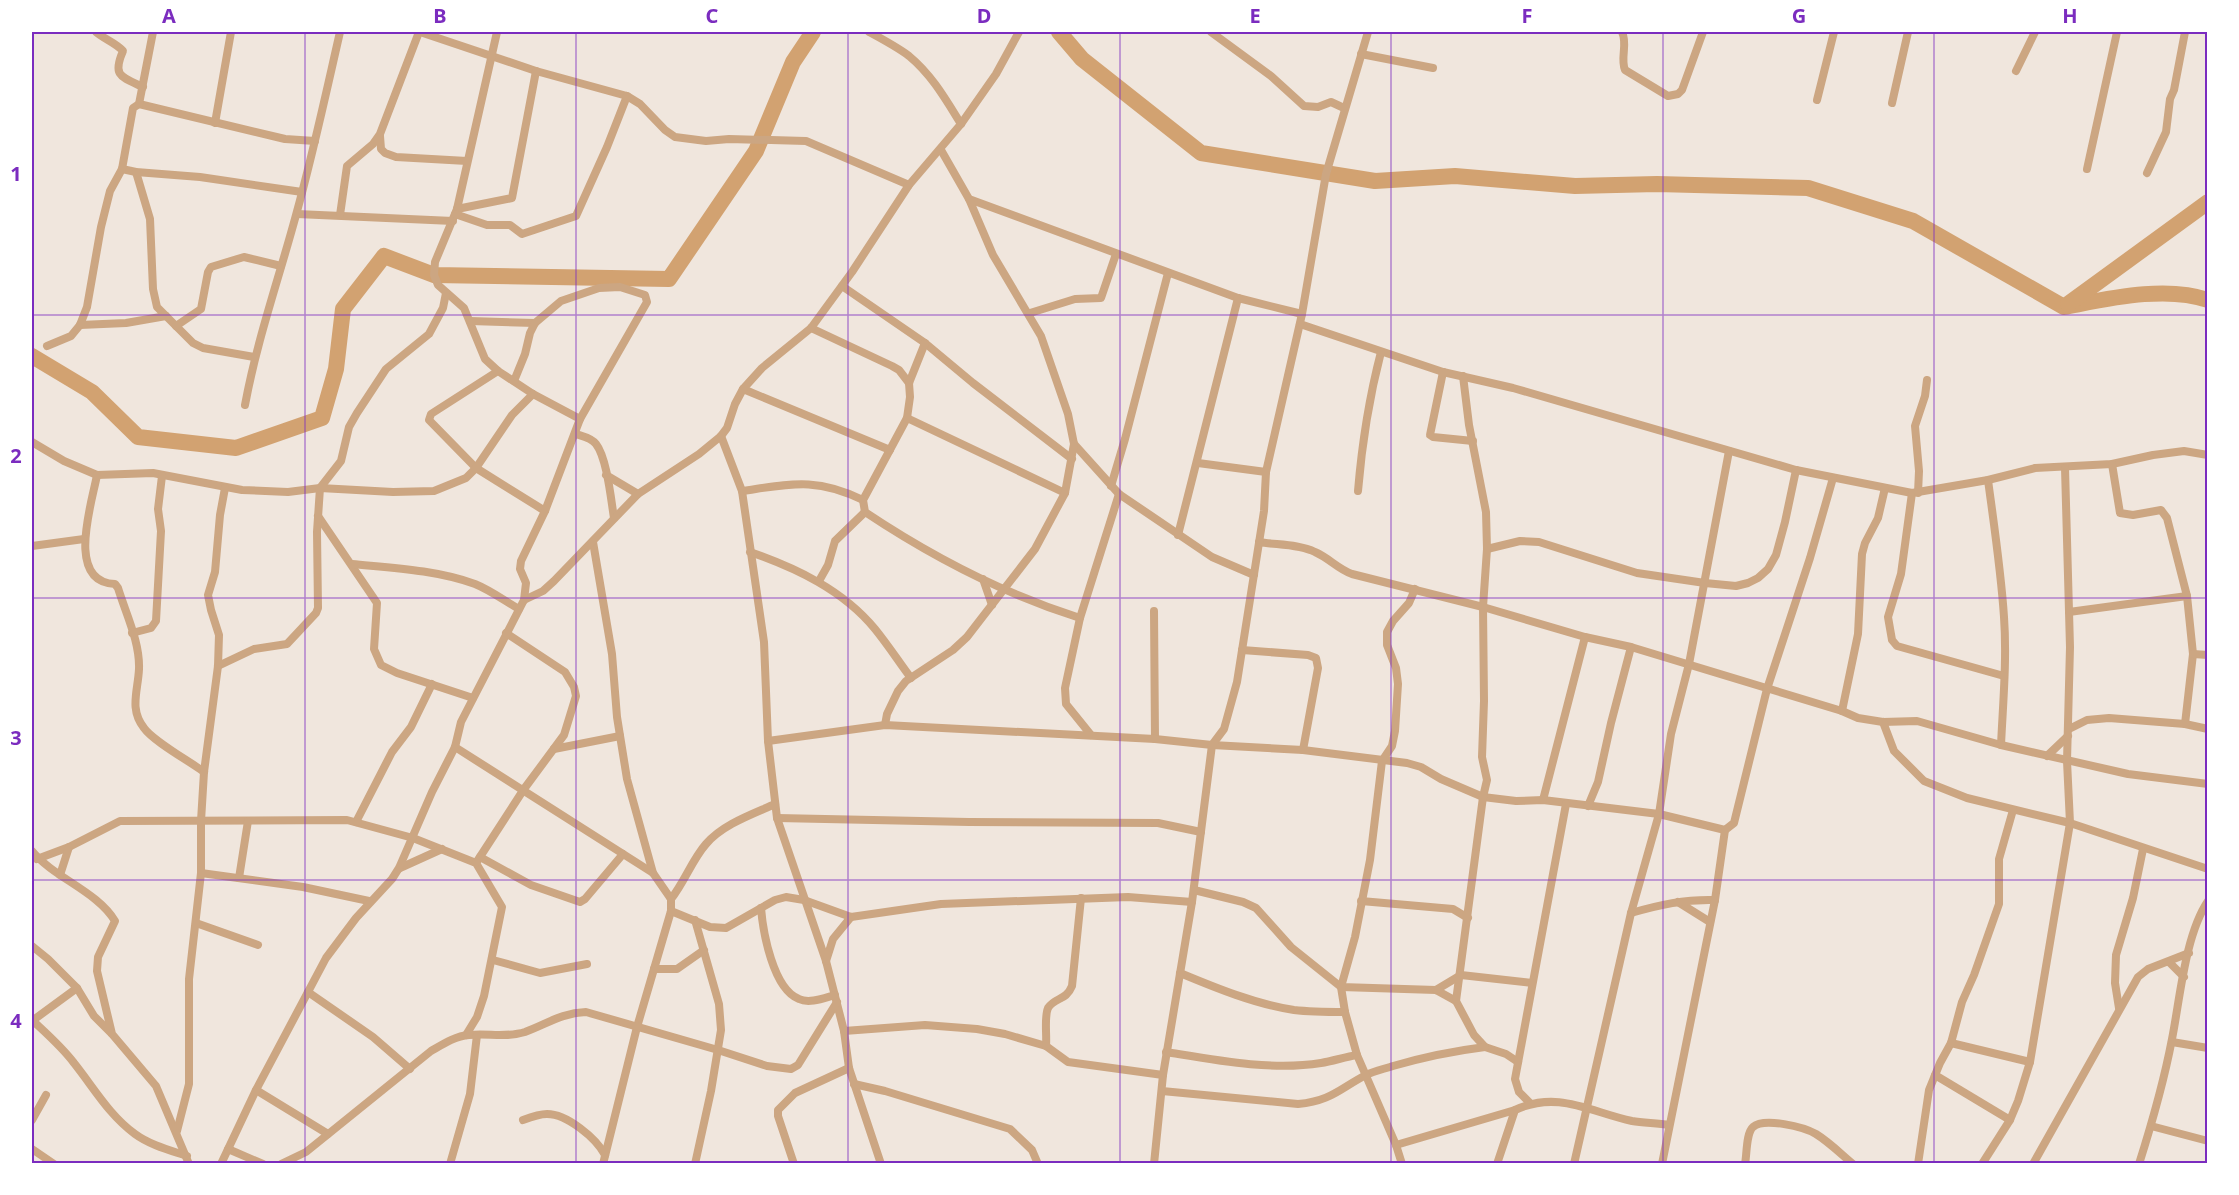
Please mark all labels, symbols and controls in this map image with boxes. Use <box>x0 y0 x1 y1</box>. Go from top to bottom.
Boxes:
text: A <box>162 2 176 29</box>
text: B <box>433 2 447 29</box>
text: C <box>706 2 719 29</box>
text: D <box>977 2 991 29</box>
text: E <box>1249 2 1261 29</box>
text: F <box>1522 2 1532 29</box>
text: G <box>1792 2 1806 29</box>
text: H <box>2062 2 2078 29</box>
text: 1 <box>10 160 22 187</box>
text: 2 <box>10 442 22 469</box>
text: 3 <box>10 724 22 751</box>
text: 4 <box>10 1007 22 1034</box>

